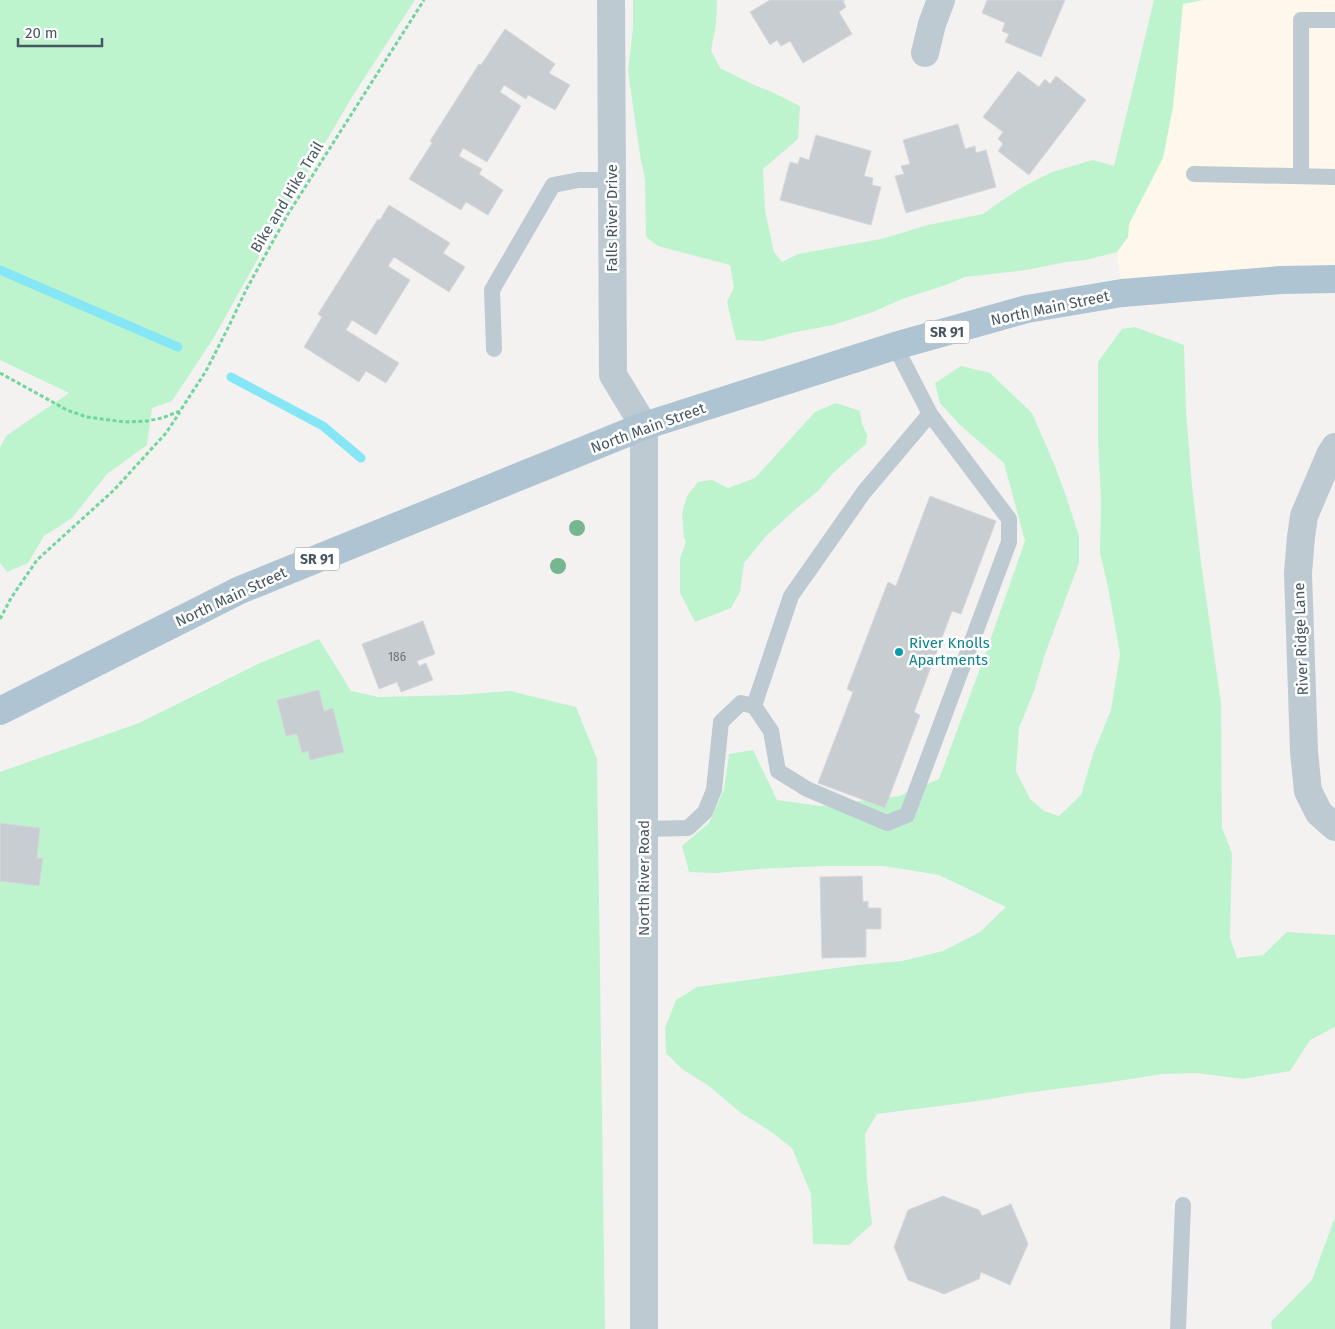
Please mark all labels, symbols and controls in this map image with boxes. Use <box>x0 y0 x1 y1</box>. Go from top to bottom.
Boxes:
scale bar <box>18 15 101 47</box>
text: 20 m <box>25 24 58 42</box>
street label: Bike and Hike Trail <box>247 138 328 256</box>
street label: Falls River Drive <box>603 164 621 272</box>
street label: North Main Street <box>989 287 1111 329</box>
road number: SR 91 <box>924 321 970 344</box>
street label: North Main Street <box>588 399 708 457</box>
road number: SR 91 <box>294 548 340 570</box>
street label: North Main Street <box>173 563 290 631</box>
street label: River Ridge Lane <box>1290 582 1312 696</box>
place label: River Knolls Apartments <box>909 634 990 669</box>
marker: River Knolls Apartments <box>893 646 905 658</box>
house number: 186 <box>388 650 406 664</box>
street label: North River Road <box>635 820 653 936</box>

